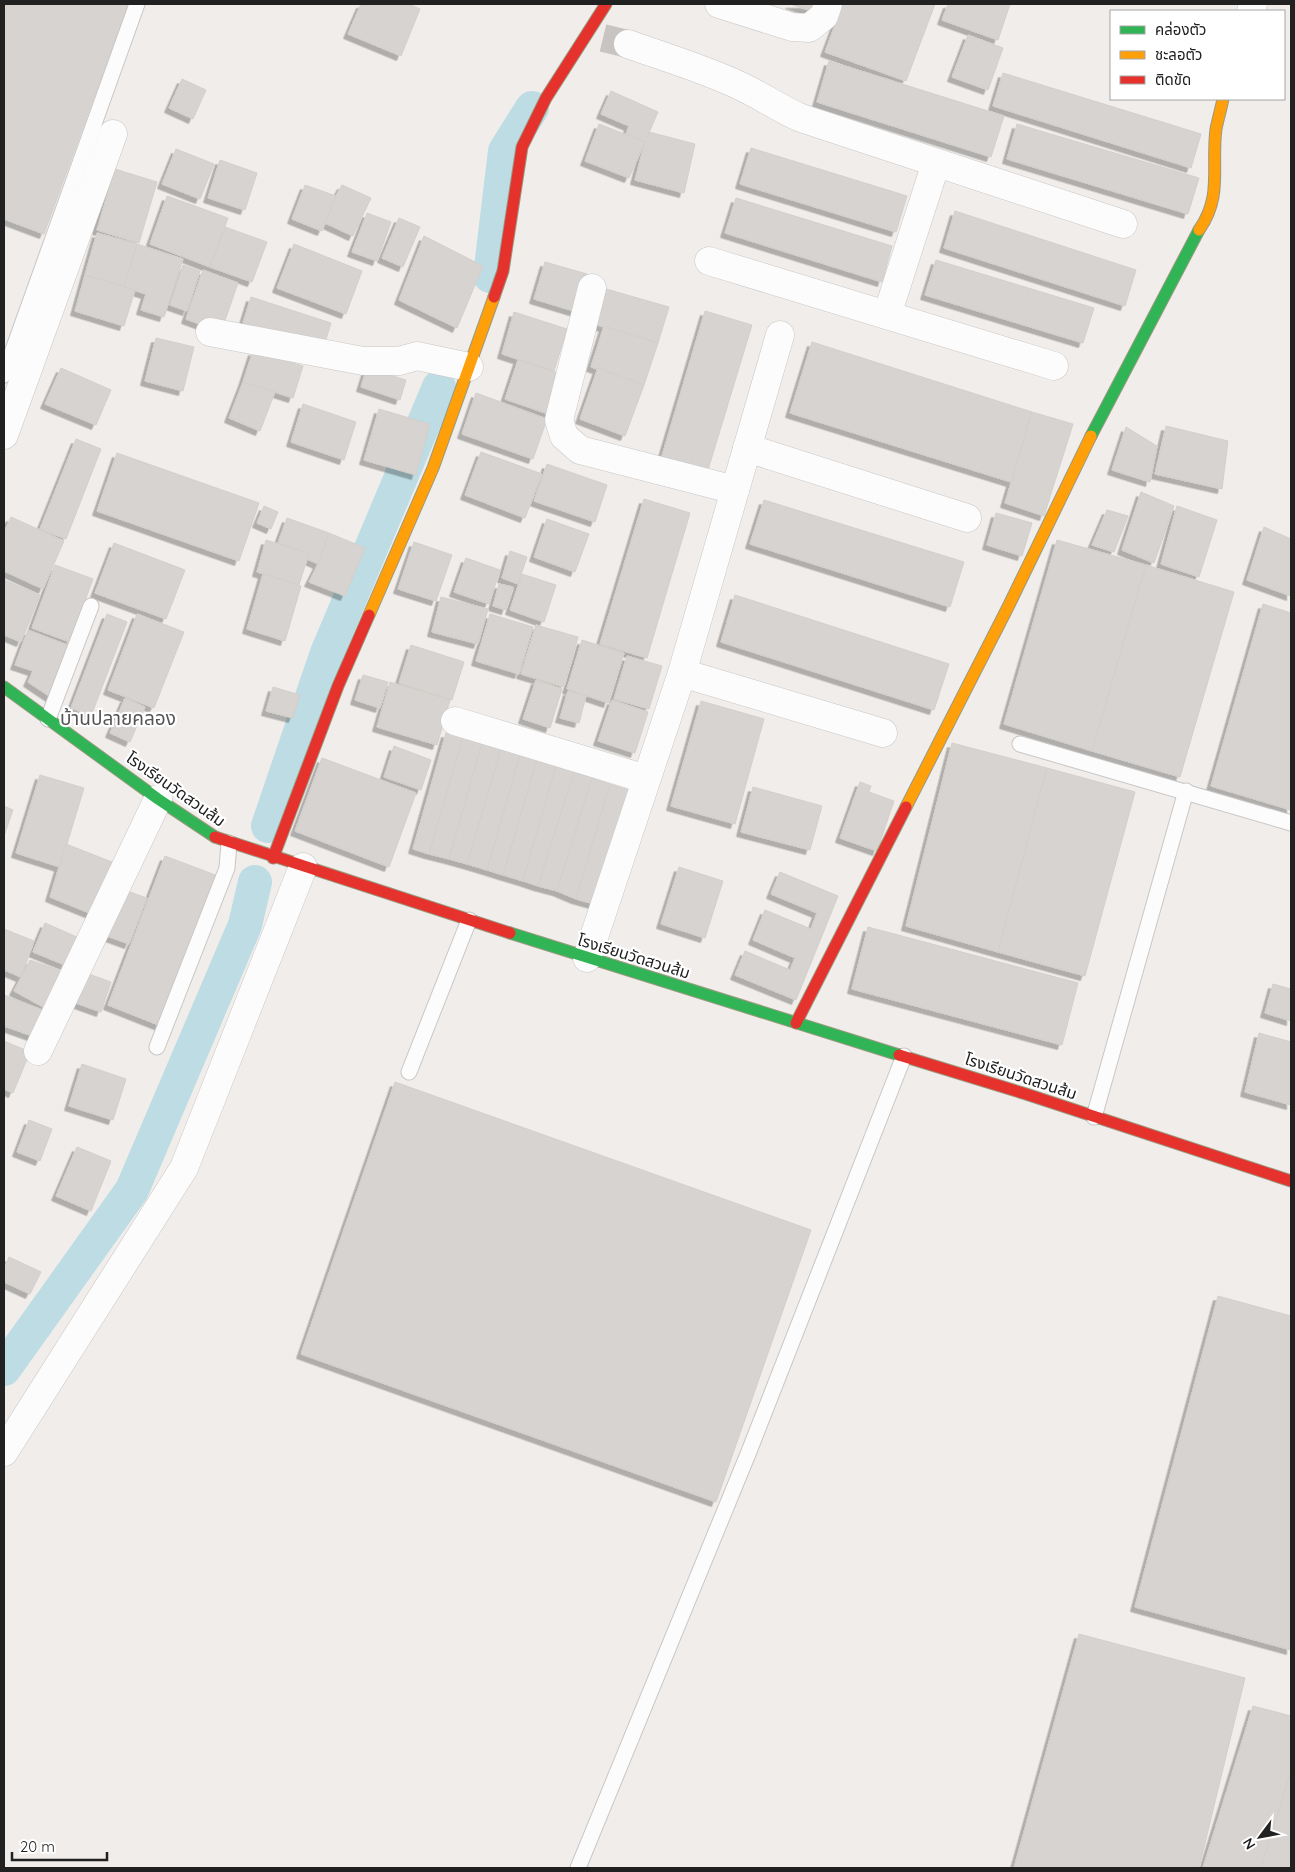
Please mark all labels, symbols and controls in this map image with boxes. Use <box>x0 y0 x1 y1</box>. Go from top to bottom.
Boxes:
legend <box>1110 10 1285 100</box>
text: คล่องตัว <box>1155 20 1206 39</box>
text: ชะลอตัว <box>1155 45 1202 64</box>
text: ติดขัด <box>1155 70 1191 89</box>
district label: บ้านปลายคลอง <box>60 706 176 730</box>
street label: โรงเรียนวัดสวนส้ม <box>123 747 229 831</box>
street label: โรงเรียนวัดสวนส้ม <box>575 929 693 983</box>
street label: โรงเรียนวัดสวนส้ม <box>963 1049 1079 1103</box>
north arrow <box>1235 1812 1285 1862</box>
scale bar <box>12 1830 108 1862</box>
text: N <box>1239 1835 1259 1853</box>
text: 20 m <box>20 1837 55 1856</box>

